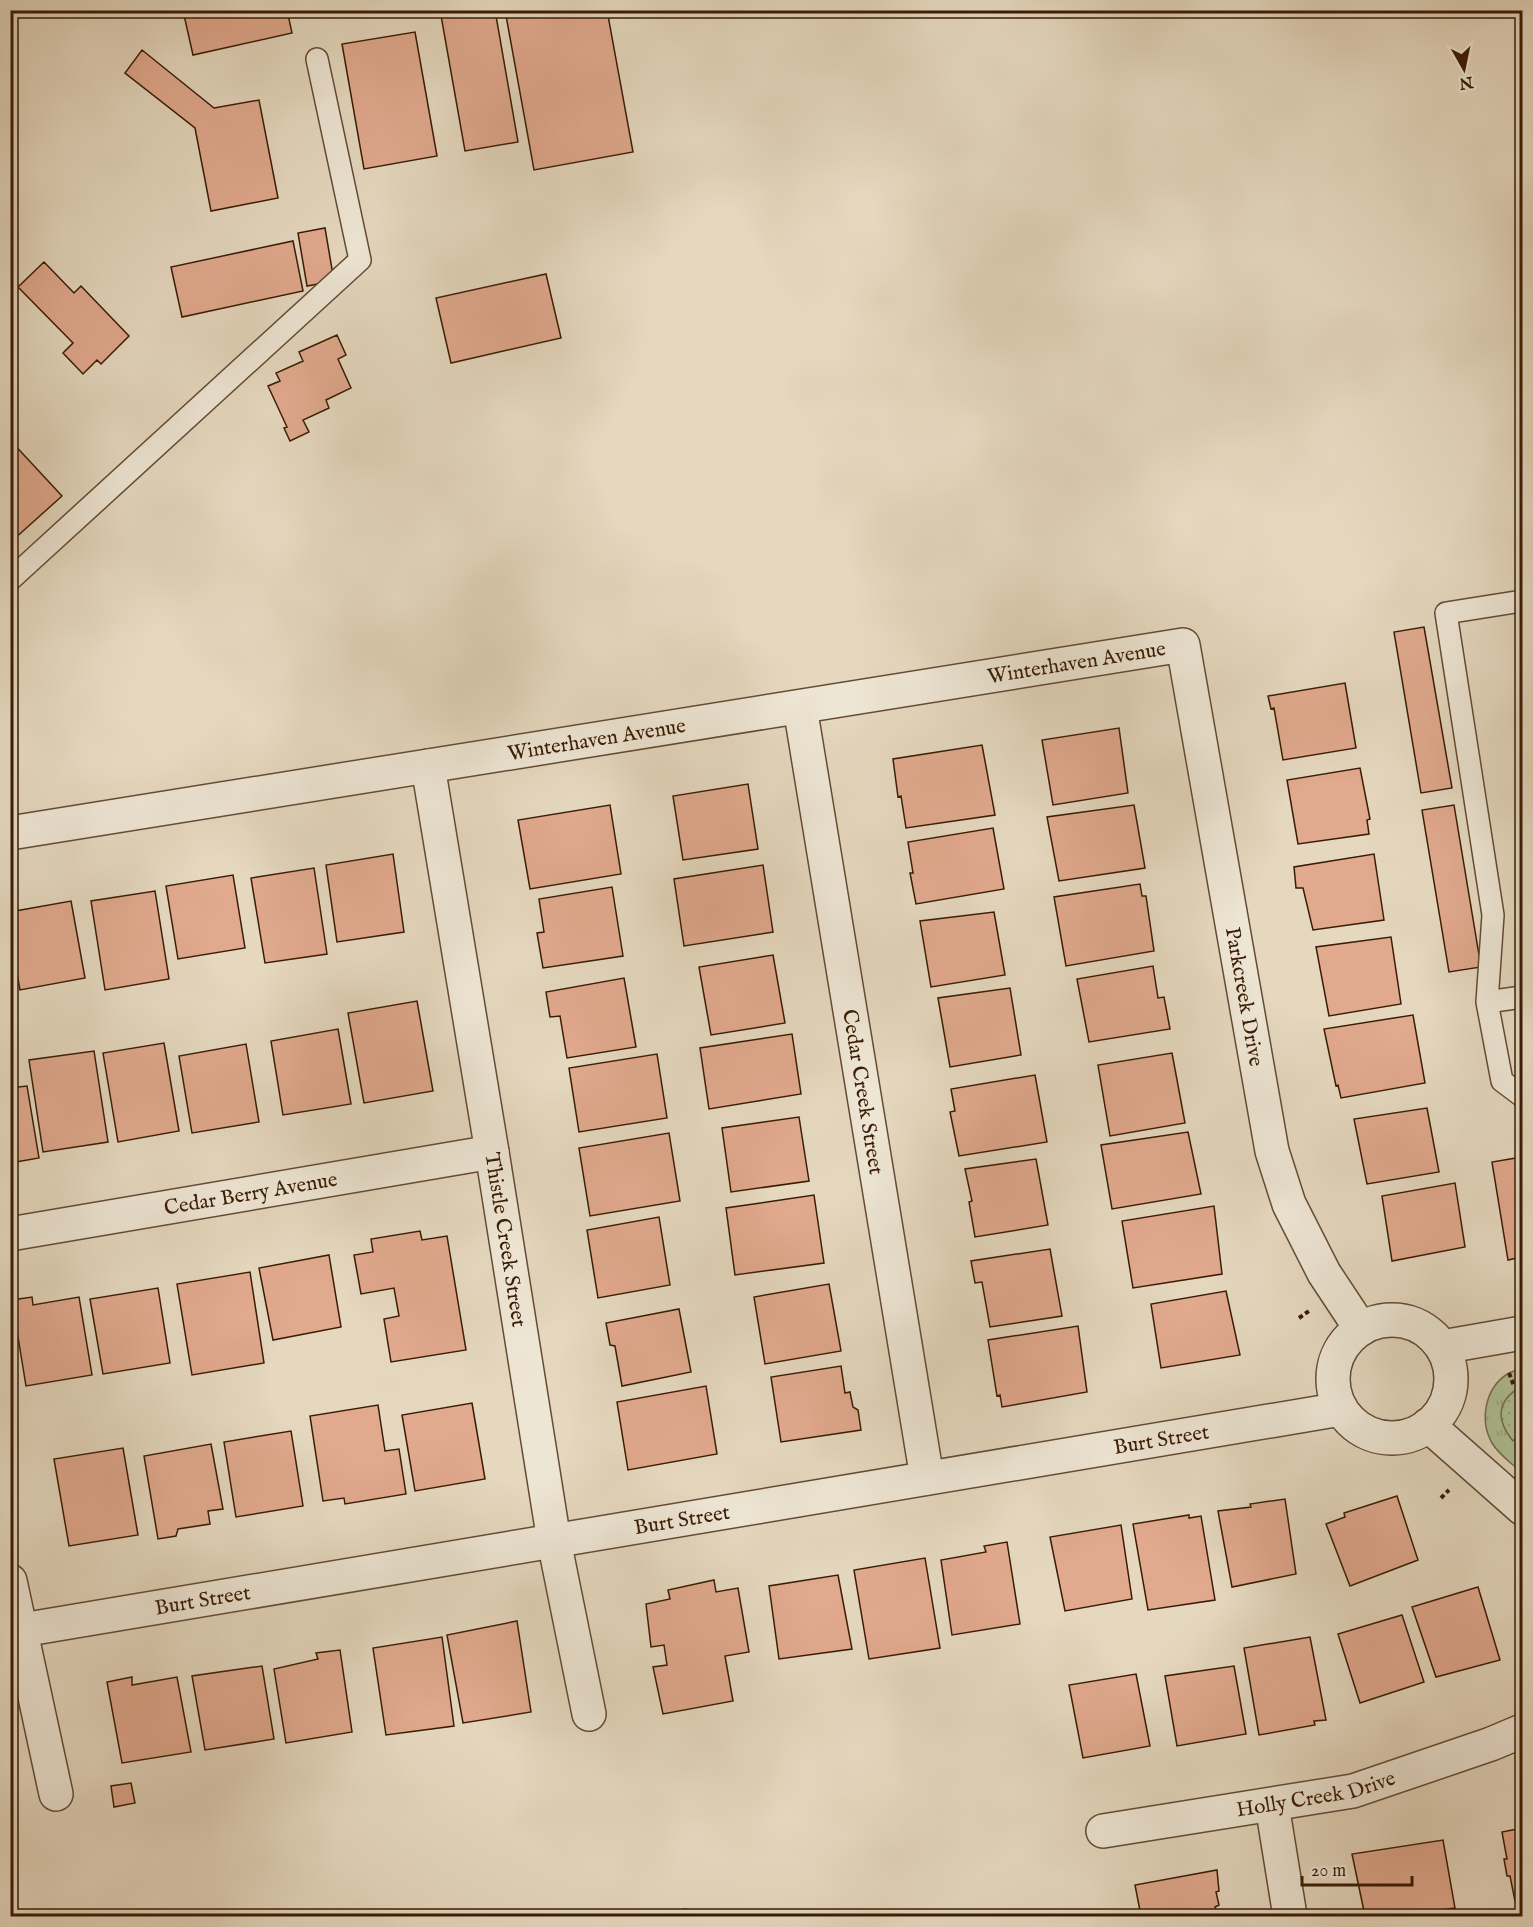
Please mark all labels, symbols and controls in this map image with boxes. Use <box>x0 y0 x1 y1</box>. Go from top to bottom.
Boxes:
north arrow <box>1434 39 1494 99</box>
text: N <box>1457 71 1475 93</box>
street label: Winterhaven Avenue <box>986 636 1168 691</box>
street label: Winterhaven Avenue <box>506 713 688 768</box>
street label: Parkcreek Drive <box>1218 925 1269 1069</box>
street label: Cedar Creek Street <box>835 1007 889 1177</box>
street label: Thistle Creek Street <box>477 1150 532 1329</box>
street label: Cedar Berry Avenue <box>162 1166 340 1223</box>
street label: Burt Street <box>1112 1419 1211 1462</box>
street label: Burt Street <box>632 1500 732 1542</box>
street label: Burt Street <box>153 1580 253 1623</box>
street label: Holly Creek Drive <box>1234 1765 1400 1824</box>
scale bar <box>1302 1849 1412 1887</box>
text: 20 m <box>1311 1860 1346 1883</box>

